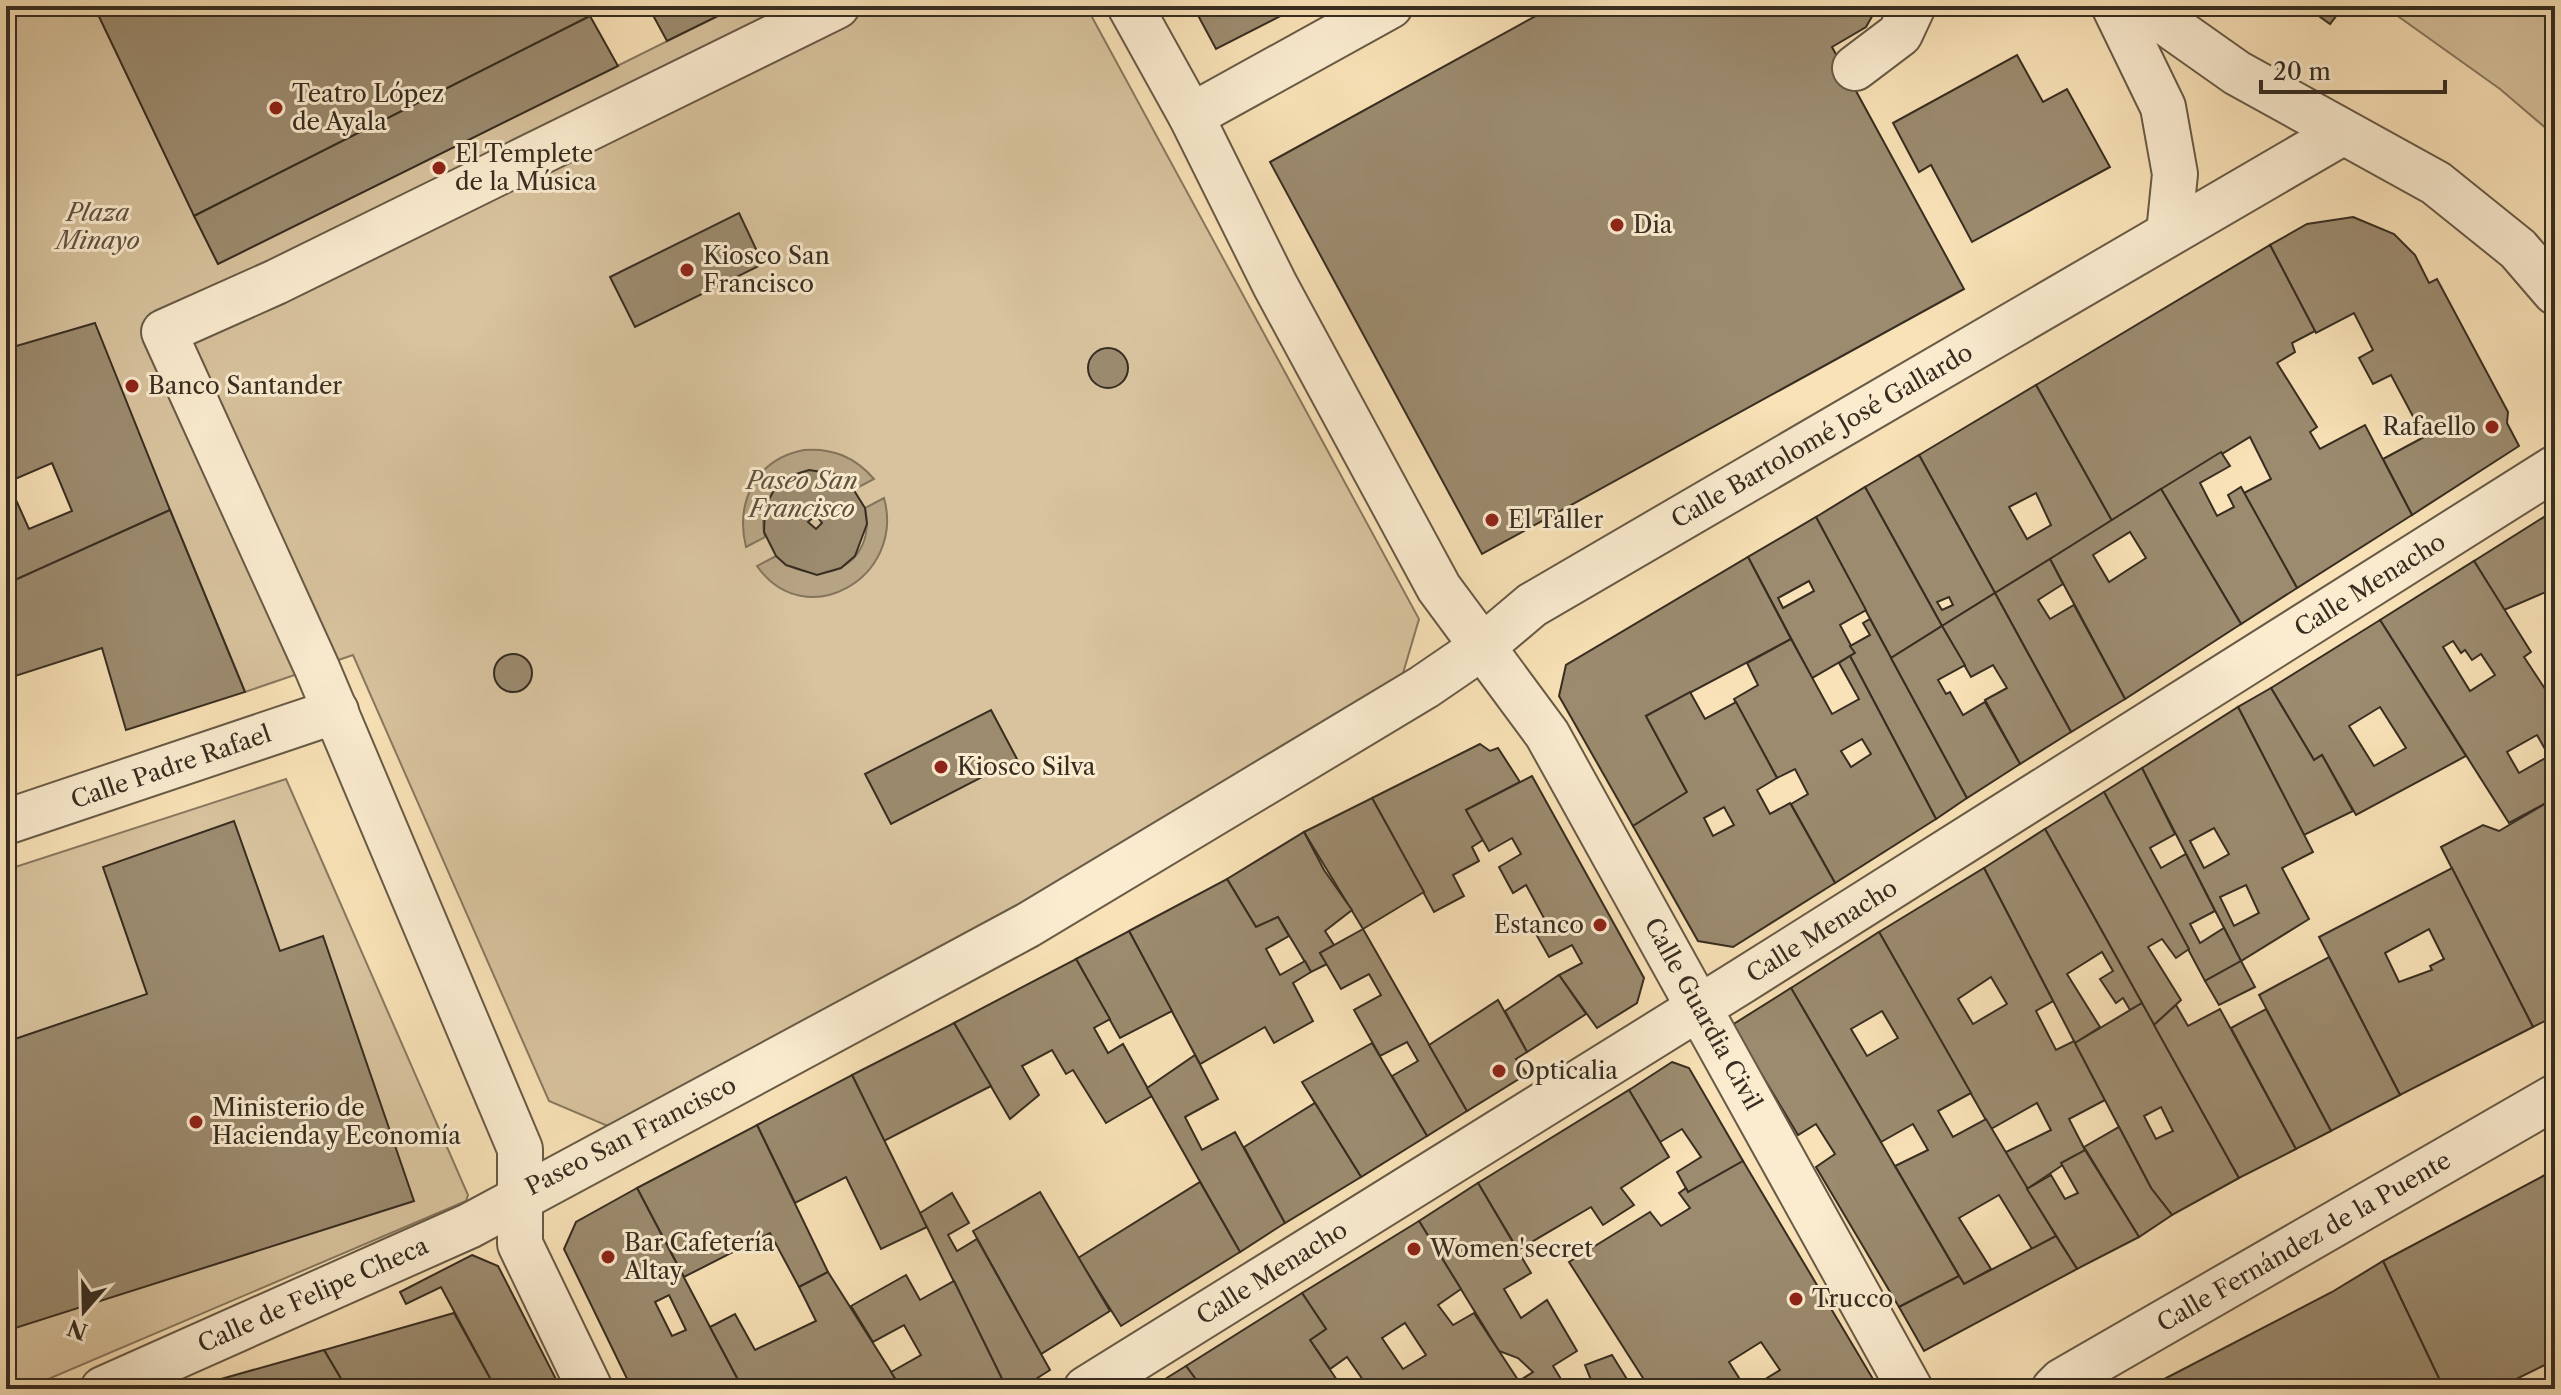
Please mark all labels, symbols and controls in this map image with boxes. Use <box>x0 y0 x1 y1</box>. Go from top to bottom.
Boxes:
scale bar <box>2261 44 2445 94</box>
text: 20 m <box>2273 57 2331 86</box>
place label: Teatro López de Ayala <box>292 79 444 136</box>
marker: Teatro López de Ayala <box>267 99 285 117</box>
place label: El Templete de la Música <box>455 139 597 196</box>
marker: El Templete de la Música <box>430 159 448 177</box>
park label: Plaza Minayo <box>53 198 140 255</box>
place label: Dia <box>1633 210 1673 239</box>
marker: Dia <box>1608 216 1626 234</box>
place label: Kiosco San Francisco <box>703 241 830 298</box>
marker: Kiosco San Francisco <box>678 261 696 279</box>
street label: Calle Bartolomé José Gallardo <box>1666 337 1978 534</box>
place label: Banco Santander <box>148 371 342 400</box>
marker: Banco Santander <box>123 377 141 395</box>
place label: Rafaello <box>2382 412 2476 441</box>
marker: Rafaello <box>2483 418 2501 436</box>
park label: Paseo San Francisco <box>744 466 858 523</box>
place label: El Taller <box>1508 505 1604 534</box>
marker: El Taller <box>1483 511 1501 529</box>
street label: Calle Menacho <box>2289 527 2451 643</box>
street label: Calle Padre Rafael <box>67 719 275 814</box>
place label: Kiosco Silva <box>957 752 1096 781</box>
marker: Kiosco Silva <box>932 758 950 776</box>
street label: Calle Menacho <box>1741 873 1903 989</box>
place label: Estanco <box>1494 910 1584 939</box>
street label: Calle Guardia Civil <box>1639 912 1768 1115</box>
marker: Estanco <box>1591 916 1609 934</box>
place label: Opticalia <box>1515 1056 1618 1085</box>
marker: Opticalia <box>1490 1062 1508 1080</box>
street label: Paseo San Francisco <box>521 1070 741 1201</box>
place label: Ministerio de Hacienda y Economía <box>212 1093 461 1150</box>
marker: Ministerio de Hacienda y Economía <box>187 1113 205 1131</box>
street label: Calle Fernández de la Puente <box>2152 1145 2456 1338</box>
street label: Calle Menacho <box>1191 1215 1353 1331</box>
place label: Bar Cafetería Altay <box>623 1228 775 1285</box>
street label: Calle de Felipe Checa <box>193 1231 433 1358</box>
place label: Women'secret <box>1429 1234 1593 1263</box>
marker: Women'secret <box>1405 1240 1423 1258</box>
marker: Bar Cafetería Altay <box>599 1248 617 1266</box>
north arrow <box>44 1271 124 1351</box>
place label: Trucco <box>1812 1284 1893 1313</box>
marker: Trucco <box>1787 1290 1805 1308</box>
text: N <box>64 1313 91 1345</box>

